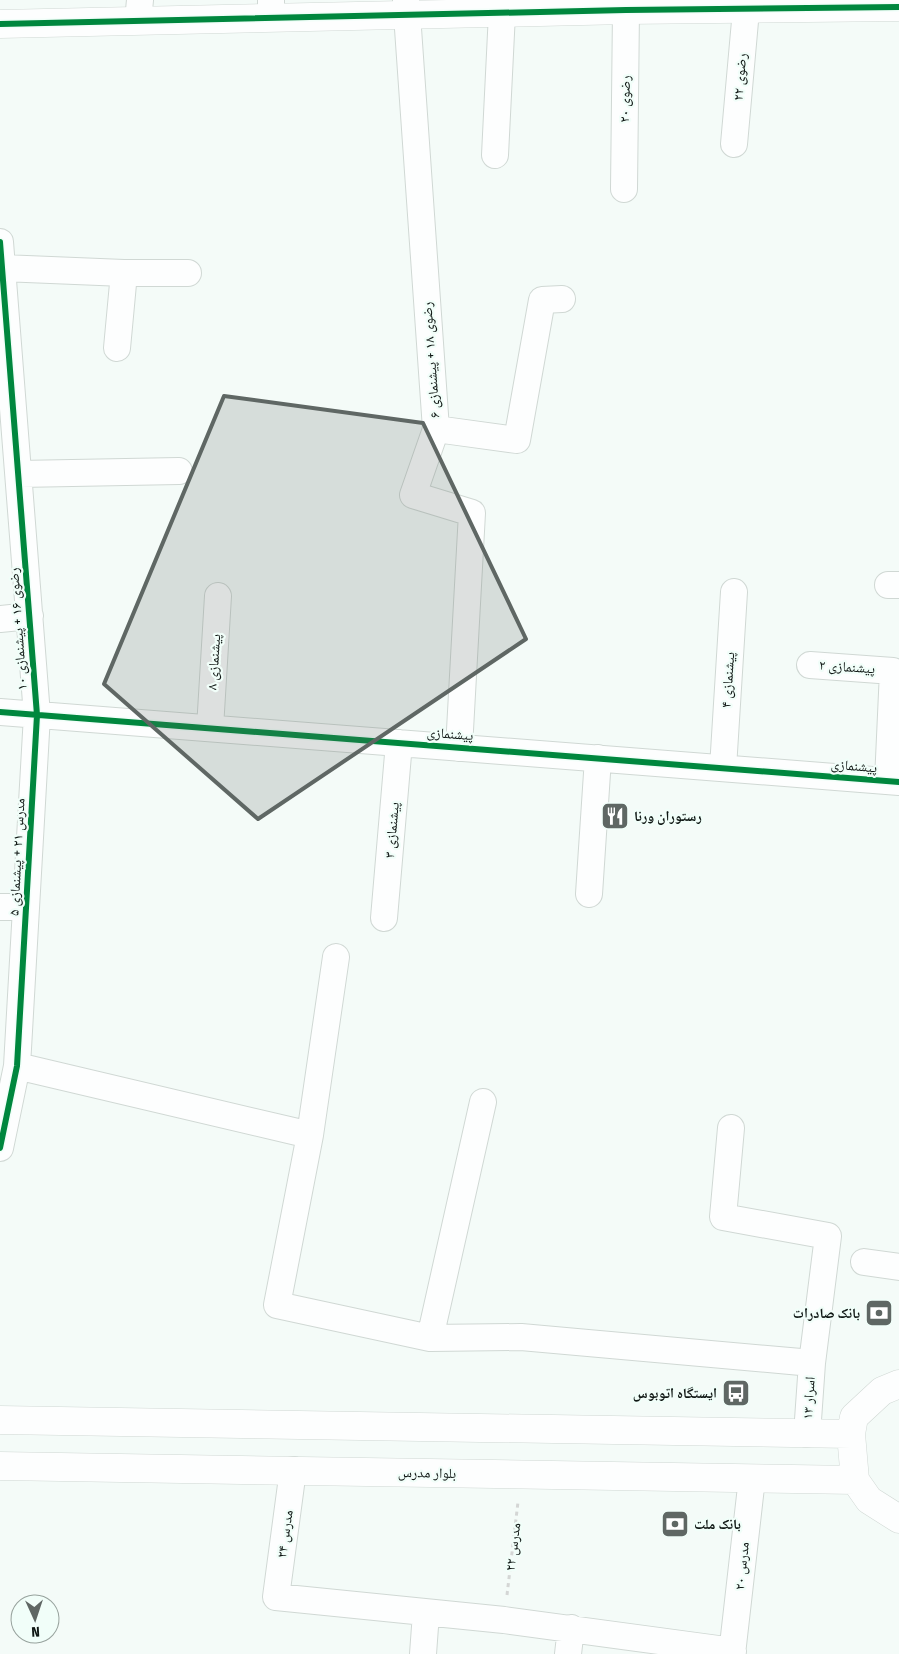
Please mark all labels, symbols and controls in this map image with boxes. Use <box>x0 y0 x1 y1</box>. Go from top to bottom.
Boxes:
street label: رضوی ۲۲ <box>729 53 751 101</box>
street label: رضوی ۲۰ <box>616 75 634 123</box>
street label: رضوی ۱۸ + پیشنمازی ۶ <box>418 301 444 419</box>
street label: رضوی ۱۶ + پیشنمازی ۱۰ <box>5 567 31 691</box>
street label: پیشنمازی ۸ <box>204 633 225 691</box>
street label: پیشنمازی ۴ <box>718 651 739 709</box>
street label: پیشنمازی ۲ <box>818 657 876 678</box>
street label: پیشنمازی <box>426 724 474 744</box>
street label: پیشنمازی <box>830 756 878 777</box>
street label: مدرس ۲۱ + پیشنمازی ۵ <box>5 798 29 916</box>
street label: پیشنمازی ۳ <box>381 801 403 859</box>
restaurant icon: رستوران ورنا <box>600 801 630 831</box>
place label: رستوران ورنا <box>634 808 702 825</box>
bank icon: بانک صادرات <box>864 1298 894 1328</box>
place label: بانک صادرات <box>793 1305 860 1322</box>
street label: اسرار ۱۳ <box>799 1376 819 1420</box>
bus stop icon: ایستگاه اتوبوس <box>721 1378 751 1408</box>
place label: ایستگاه اتوبوس <box>633 1385 717 1402</box>
street label: بلوار مدرس <box>398 1464 457 1482</box>
street label: مدرس ۲۴ <box>273 1509 297 1559</box>
bank icon: بانک ملت <box>660 1509 690 1539</box>
place label: بانک ملت <box>694 1516 741 1533</box>
street label: مدرس ۲۲ <box>502 1522 524 1572</box>
street label: مدرس ۲۰ <box>731 1541 753 1591</box>
north arrow <box>10 1594 60 1644</box>
text: N <box>31 1623 40 1640</box>

